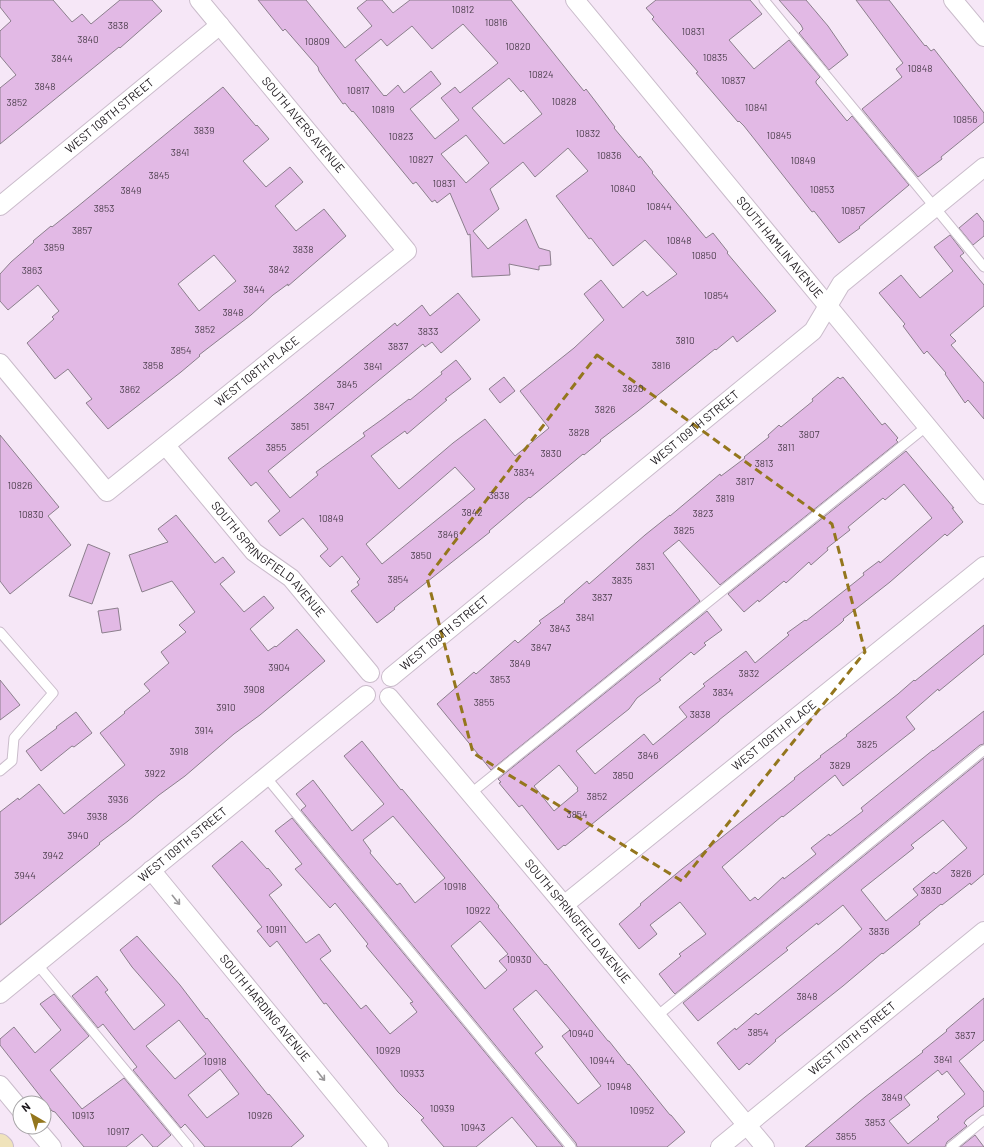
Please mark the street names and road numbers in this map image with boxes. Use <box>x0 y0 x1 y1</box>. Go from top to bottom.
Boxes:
street label: WEST 108TH STREET <box>62 74 156 155</box>
street label: SOUTH AVERS AVENUE <box>260 74 348 175</box>
street label: SOUTH HAMLIN AVENUE <box>734 193 826 301</box>
street label: WEST 108TH PLACE <box>211 333 301 409</box>
street label: WEST 109TH STREET <box>647 387 741 467</box>
street label: SOUTH SPRINGFIELD AVENUE <box>209 498 328 619</box>
street label: WEST 109TH STREET <box>397 592 491 673</box>
street label: WEST 109TH PLACE <box>729 696 818 773</box>
street label: WEST 109TH STREET <box>135 803 229 884</box>
street label: SOUTH SPRINGFIELD AVENUE <box>522 856 634 986</box>
street label: SOUTH HARDING AVENUE <box>217 951 314 1064</box>
street label: WEST 110TH STREET <box>805 998 898 1078</box>

